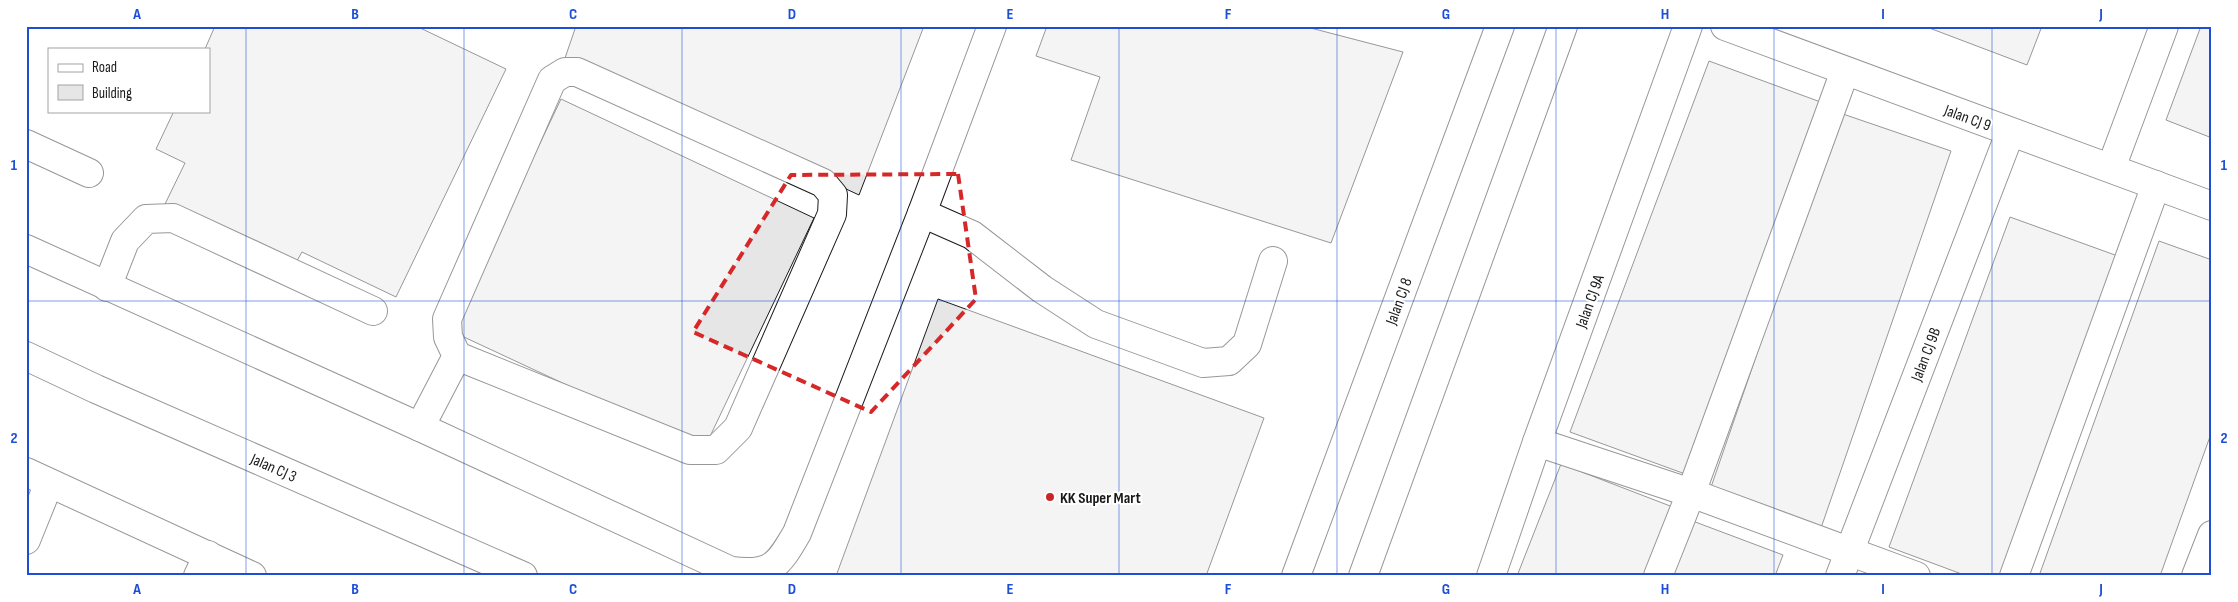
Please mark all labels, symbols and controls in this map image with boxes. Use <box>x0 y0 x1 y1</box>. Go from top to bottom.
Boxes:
text: A <box>132 5 141 24</box>
text: B <box>351 5 359 24</box>
text: C <box>569 5 577 24</box>
text: D <box>788 5 796 24</box>
text: E <box>1007 5 1014 24</box>
text: F <box>1225 5 1232 24</box>
text: G <box>1442 5 1450 24</box>
text: H <box>1661 5 1669 24</box>
text: I <box>1881 5 1885 24</box>
text: J <box>2098 5 2103 24</box>
legend <box>48 48 210 112</box>
text: Road <box>92 58 117 77</box>
text: Building <box>92 84 132 103</box>
street label: Jalan CJ 9 <box>1940 101 1994 136</box>
text: 1 <box>11 156 18 175</box>
text: 1 <box>2221 156 2228 175</box>
street label: Jalan CJ 9A <box>1572 272 1609 332</box>
street label: Jalan CJ 8 <box>1382 275 1417 328</box>
street label: Jalan CJ 9B <box>1907 325 1945 385</box>
text: 2 <box>10 429 18 448</box>
text: 2 <box>2220 429 2228 448</box>
street label: Jalan CJ 3 <box>247 449 299 487</box>
place label: KK Super Mart <box>1060 489 1141 508</box>
marker: KK Super Mart <box>1044 491 1056 503</box>
text: A <box>132 580 141 599</box>
text: B <box>351 580 359 599</box>
text: C <box>569 580 577 599</box>
text: D <box>788 580 796 599</box>
text: E <box>1007 580 1014 599</box>
text: F <box>1225 580 1232 599</box>
text: G <box>1442 580 1450 599</box>
text: H <box>1661 580 1669 599</box>
text: I <box>1881 580 1885 599</box>
text: J <box>2098 580 2103 599</box>

